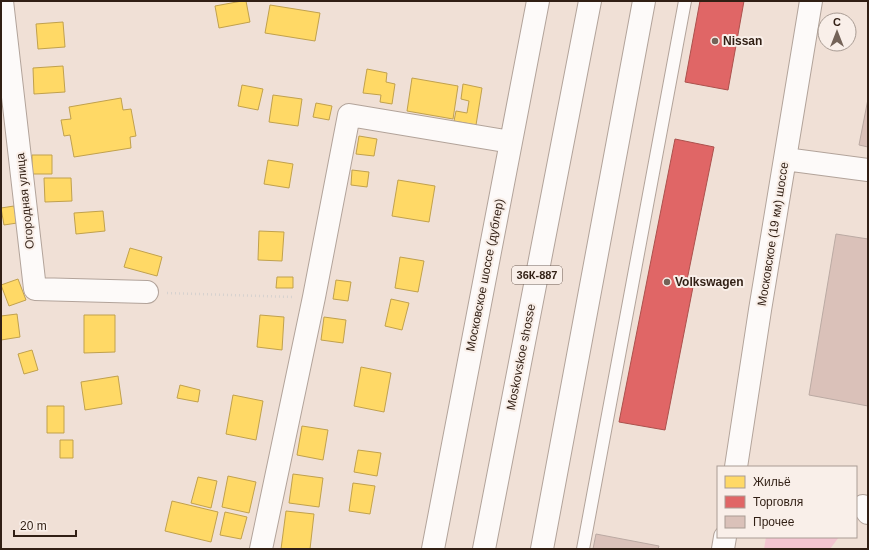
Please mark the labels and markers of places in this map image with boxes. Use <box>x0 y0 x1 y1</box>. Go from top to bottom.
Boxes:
place label: Nissan <box>723 34 762 48</box>
marker: Nissan <box>710 36 720 46</box>
place label: Volkswagen <box>675 275 743 289</box>
marker: Volkswagen <box>662 277 672 287</box>

